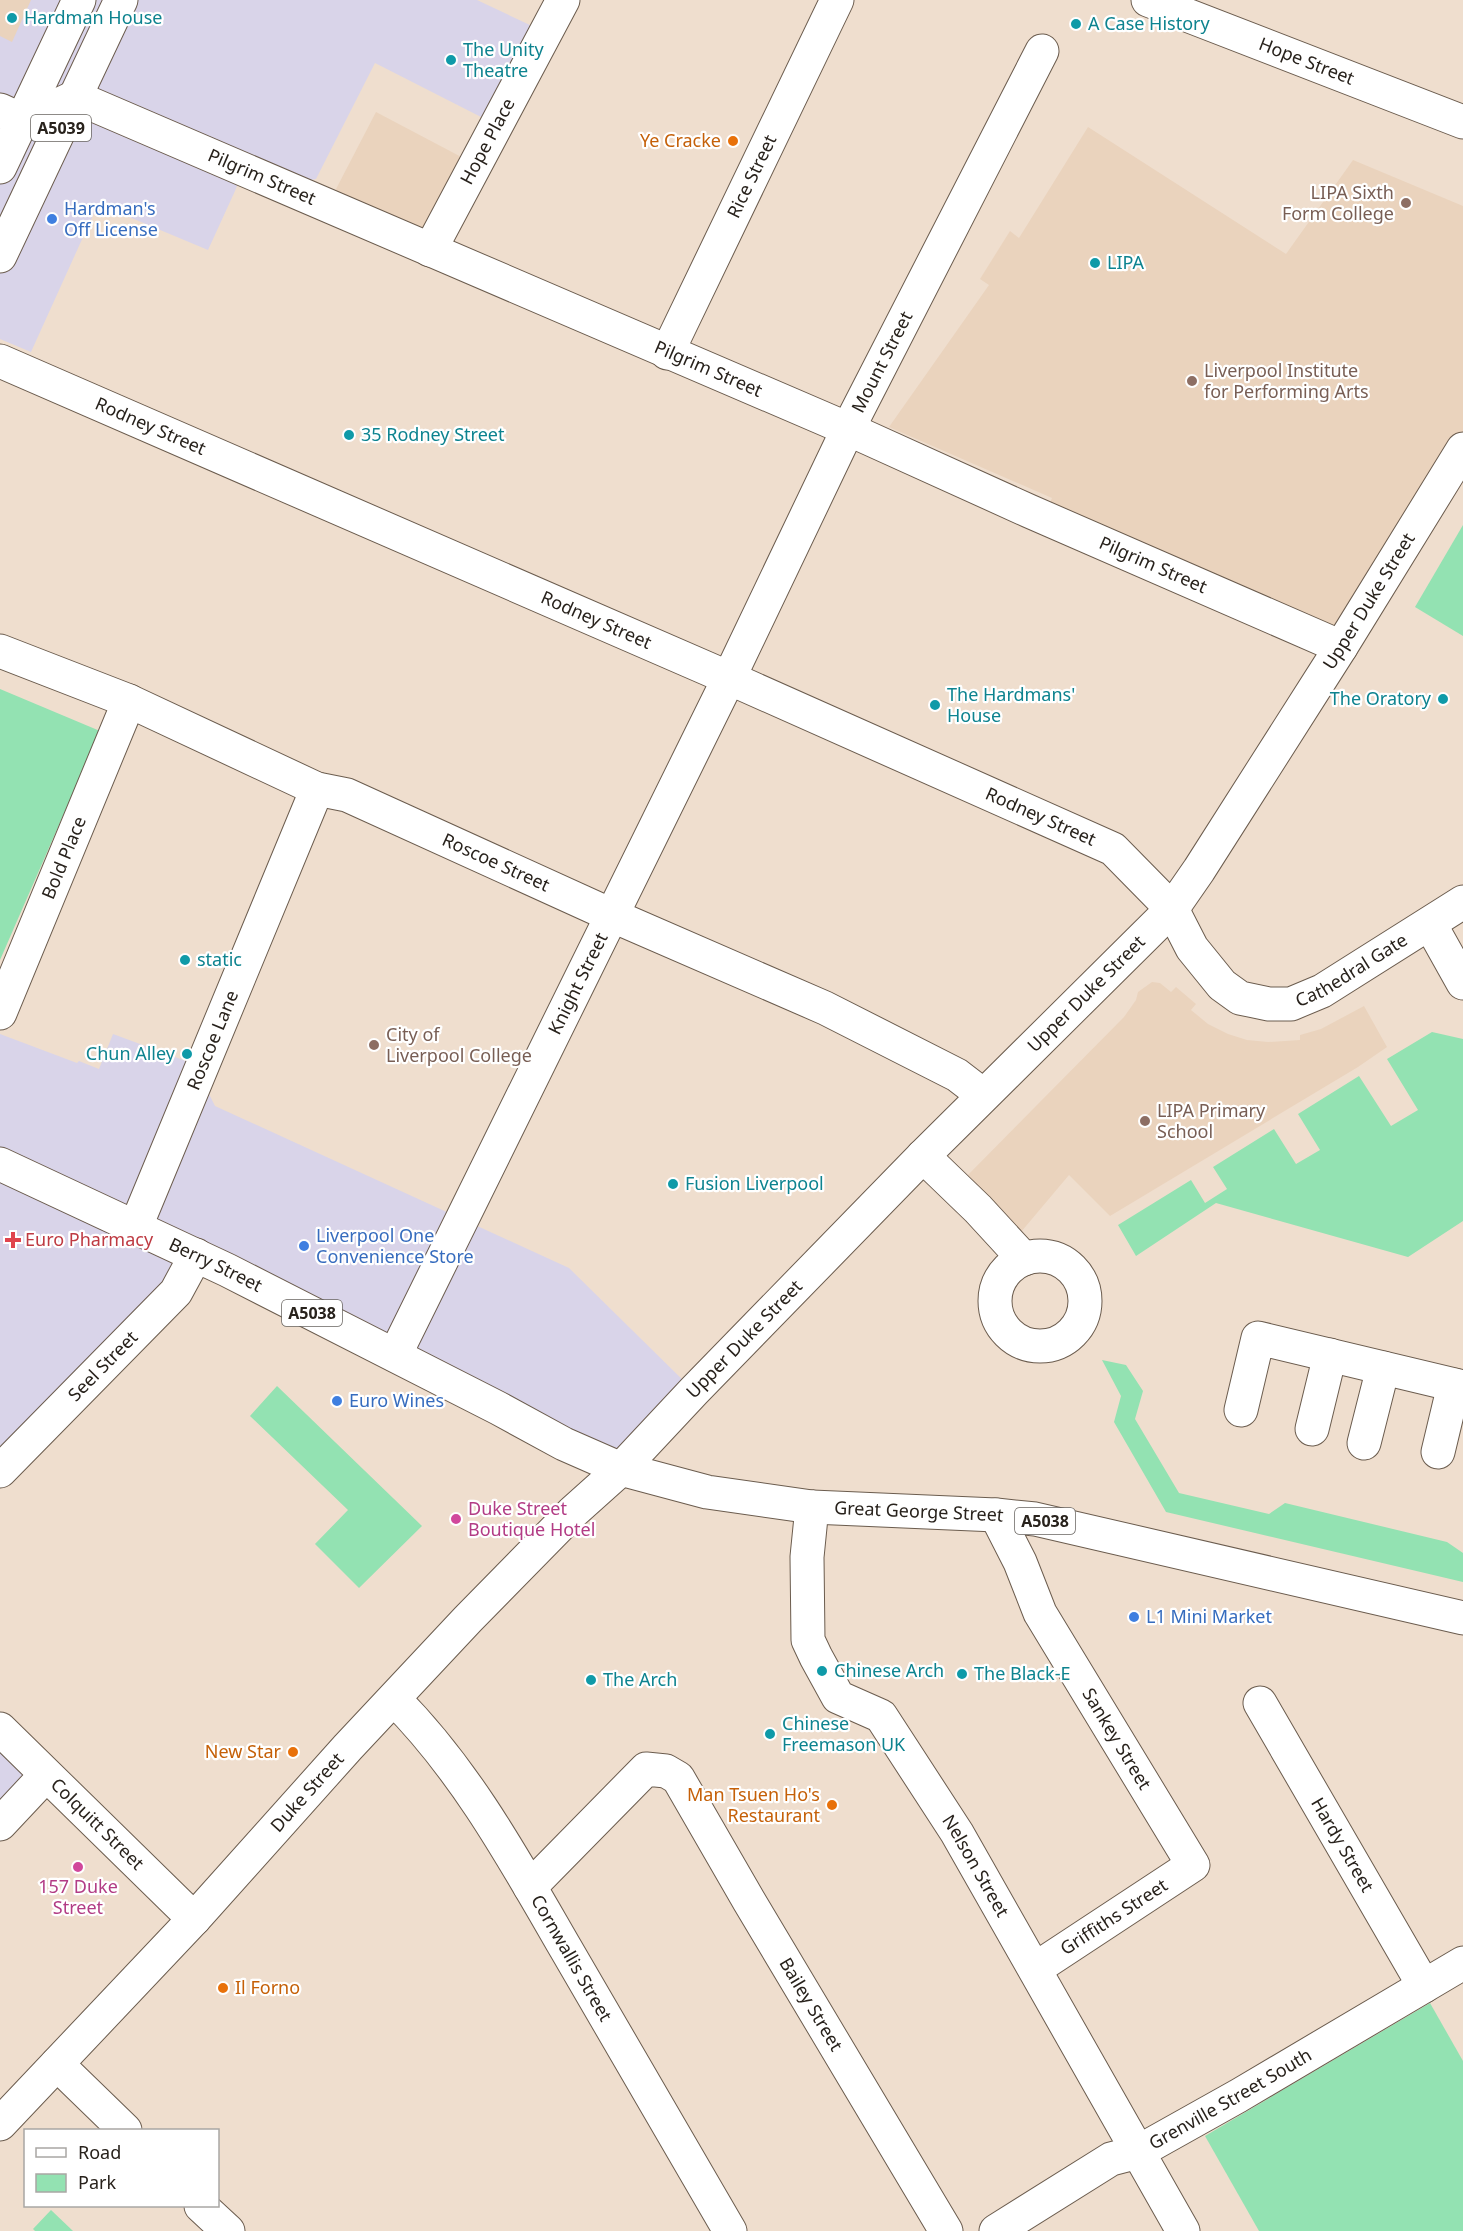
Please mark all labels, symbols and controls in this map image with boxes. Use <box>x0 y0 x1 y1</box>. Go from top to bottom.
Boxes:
place label: Hardman House <box>24 5 162 29</box>
marker: Hardman House <box>5 11 19 25</box>
place label: A Case History <box>1088 11 1211 35</box>
marker: A Case History <box>1069 17 1083 31</box>
street label: Hope Street <box>1256 31 1359 90</box>
place label: The Unity Theatre <box>463 37 544 82</box>
marker: The Unity Theatre <box>444 53 458 67</box>
street label: Hope Place <box>454 94 520 188</box>
road number: A5039 <box>31 115 91 141</box>
place label: Ye Cracke <box>640 128 721 152</box>
street label: Rice Street <box>721 130 782 222</box>
marker: Ye Cracke <box>726 134 740 148</box>
street label: Pilgrim Street <box>204 143 320 210</box>
place label: LIPA Sixth Form College <box>1282 180 1394 225</box>
place label: Hardman's Off License <box>64 196 158 241</box>
marker: LIPA Sixth Form College <box>1399 196 1413 210</box>
marker: Hardman's Off License <box>45 212 59 226</box>
place label: LIPA <box>1107 250 1145 274</box>
marker: LIPA <box>1088 256 1102 270</box>
street label: Mount Street <box>845 306 918 417</box>
street label: Pilgrim Street <box>651 334 767 402</box>
place label: Liverpool Institute for Performing Arts <box>1204 358 1369 403</box>
marker: Liverpool Institute for Performing Arts <box>1185 374 1199 388</box>
street label: Rodney Street <box>92 391 210 460</box>
place label: 35 Rodney Street <box>361 422 505 446</box>
marker: 35 Rodney Street <box>342 428 356 442</box>
street label: Upper Duke Street <box>1317 527 1420 674</box>
street label: Pilgrim Street <box>1096 530 1211 598</box>
street label: Rodney Street <box>537 585 656 654</box>
place label: The Hardmans' House <box>947 682 1075 727</box>
place label: The Oratory <box>1330 686 1432 710</box>
marker: The Oratory <box>1436 692 1450 706</box>
marker: The Hardmans' House <box>928 698 942 712</box>
street label: Rodney Street <box>982 781 1100 851</box>
street label: Bold Place <box>35 812 91 902</box>
street label: Roscoe Street <box>439 827 554 897</box>
street label: Cathedral Gate <box>1291 927 1412 1012</box>
street label: Knight Street <box>542 928 613 1038</box>
street label: Upper Duke Street <box>1022 929 1150 1057</box>
place label: static <box>197 947 242 971</box>
marker: static <box>178 953 192 967</box>
street label: Roscoe Lane <box>181 986 243 1093</box>
place label: City of Liverpool College <box>386 1022 532 1067</box>
marker: City of Liverpool College <box>367 1038 381 1052</box>
place label: Chun Alley <box>86 1041 176 1065</box>
marker: Chun Alley <box>180 1047 194 1061</box>
place label: LIPA Primary School <box>1157 1098 1266 1143</box>
marker: LIPA Primary School <box>1138 1114 1152 1128</box>
place label: Fusion Liverpool <box>685 1171 824 1195</box>
marker: Fusion Liverpool <box>666 1177 680 1191</box>
place label: Liverpool One Convenience Store <box>316 1223 474 1268</box>
place label: Euro Pharmacy <box>25 1227 154 1251</box>
street label: Berry Street <box>165 1232 267 1297</box>
marker: Euro Pharmacy <box>6 1233 20 1247</box>
marker: Liverpool One Convenience Store <box>297 1239 311 1253</box>
street label: Upper Duke Street <box>680 1274 807 1403</box>
road number: A5038 <box>282 1300 342 1326</box>
street label: Seel Street <box>62 1325 143 1406</box>
place label: Euro Wines <box>349 1388 444 1412</box>
marker: Euro Wines <box>330 1394 344 1408</box>
street label: Great George Street <box>834 1495 1005 1527</box>
place label: Duke Street Boutique Hotel <box>468 1496 595 1541</box>
road number: A5038 <box>1015 1508 1075 1534</box>
marker: Duke Street Boutique Hotel <box>449 1512 463 1526</box>
place label: L1 Mini Market <box>1146 1604 1272 1628</box>
marker: L1 Mini Market <box>1127 1610 1141 1624</box>
place label: Chinese Arch <box>834 1658 944 1682</box>
place label: The Black-E <box>974 1661 1070 1685</box>
marker: Chinese Arch <box>815 1664 829 1678</box>
place label: The Arch <box>603 1667 677 1691</box>
marker: The Black-E <box>955 1667 969 1681</box>
marker: The Arch <box>584 1673 598 1687</box>
street label: Sankey Street <box>1077 1683 1158 1794</box>
place label: Chinese Freemason UK <box>782 1711 906 1756</box>
marker: Chinese Freemason UK <box>763 1727 777 1741</box>
place label: New Star <box>205 1739 282 1763</box>
marker: New Star <box>286 1745 300 1759</box>
street label: Duke Street <box>265 1747 349 1837</box>
street label: Colquitt Street <box>46 1772 150 1875</box>
place label: Man Tsuen Ho's Restaurant <box>687 1782 821 1827</box>
street label: Hardy Street <box>1306 1793 1380 1897</box>
marker: Man Tsuen Ho's Restaurant <box>825 1798 839 1812</box>
street label: Nelson Street <box>937 1810 1015 1921</box>
marker: 157 Duke Street <box>71 1860 85 1874</box>
street label: Griffiths Street <box>1055 1872 1172 1960</box>
place label: 157 Duke Street <box>38 1874 118 1919</box>
street label: Cornwallis Street <box>526 1890 618 2026</box>
street label: Bailey Street <box>774 1953 849 2056</box>
place label: Il Forno <box>235 1975 300 1999</box>
marker: Il Forno <box>216 1981 230 1995</box>
street label: Grenville Street South <box>1144 2042 1316 2155</box>
legend <box>24 2129 219 2207</box>
text: Road <box>78 2140 121 2164</box>
text: Park <box>78 2170 116 2194</box>

